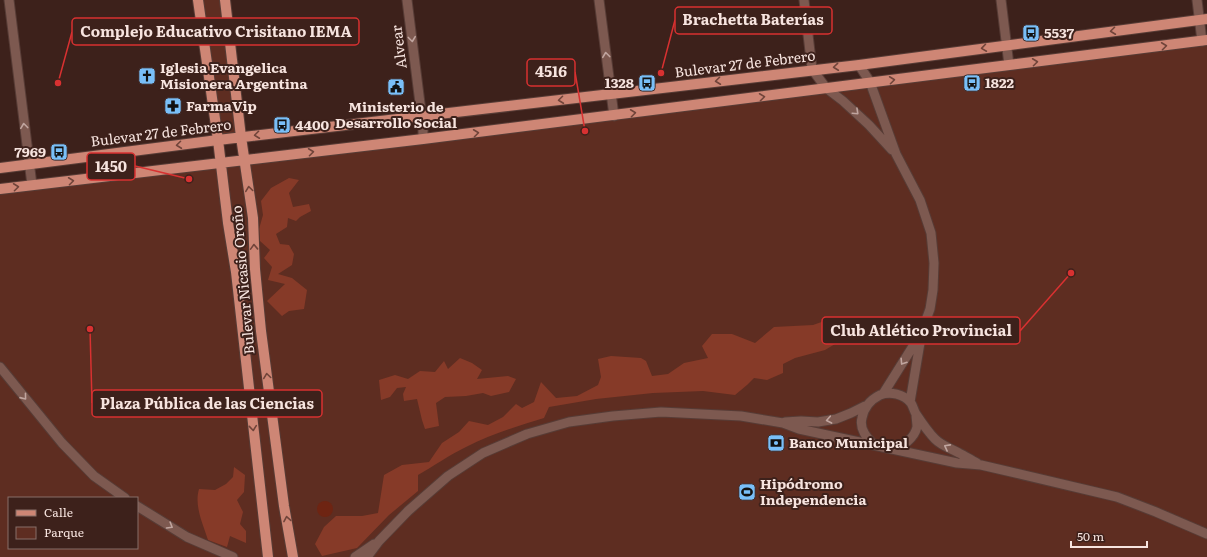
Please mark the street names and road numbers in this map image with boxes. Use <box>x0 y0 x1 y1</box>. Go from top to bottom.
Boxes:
street label: Alvear <box>385 24 411 70</box>
street label: Bulevar 27 de Febrero <box>673 44 816 82</box>
street label: Bulevar 27 de Febrero <box>89 113 232 151</box>
street label: Bulevar Nicasio Oroño <box>226 205 258 355</box>

